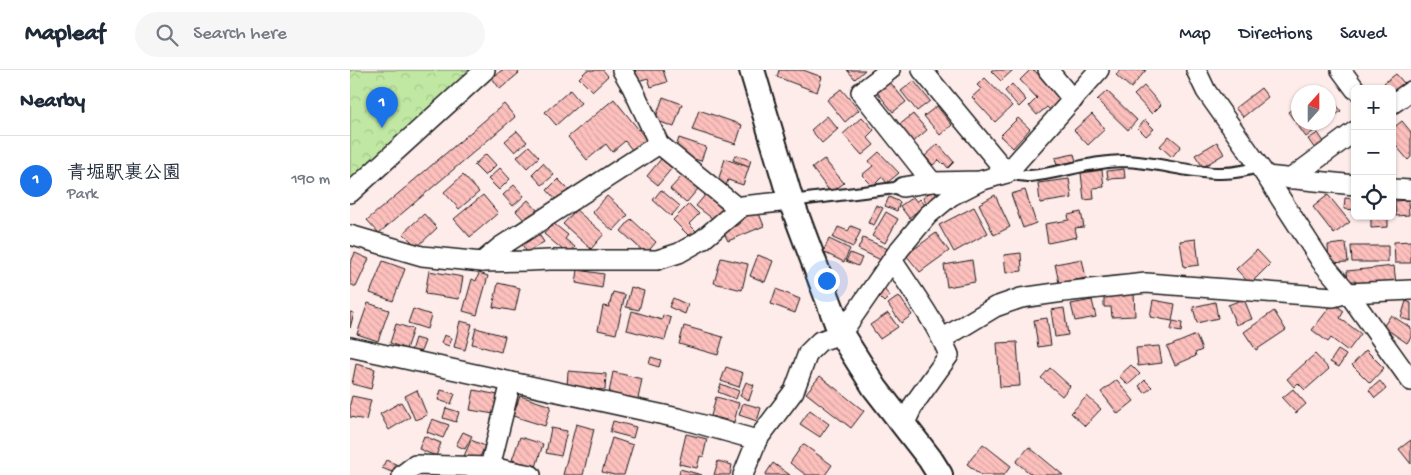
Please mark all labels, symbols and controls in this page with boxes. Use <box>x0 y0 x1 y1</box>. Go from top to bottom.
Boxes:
search box <box>135 12 485 57</box>
text: Mapleaf <box>25 20 105 49</box>
icon: search <box>153 21 181 49</box>
text: Search here <box>193 23 287 46</box>
text: Map <box>1179 24 1211 45</box>
text: Directions <box>1239 24 1312 45</box>
text: Saved <box>1340 24 1386 45</box>
north arrow <box>1291 85 1336 130</box>
map controls <box>1351 85 1396 220</box>
button: + <box>1351 85 1396 130</box>
pin: 1 <box>366 87 398 128</box>
text: Nearby <box>20 90 85 115</box>
button: − <box>1351 130 1396 175</box>
text: 青堀駅裏公園 <box>67 163 181 186</box>
text: 1 <box>33 171 39 190</box>
text: 190 m <box>291 171 330 190</box>
button: locate <box>1351 175 1396 220</box>
text: Park <box>67 186 98 205</box>
your location <box>814 268 840 294</box>

